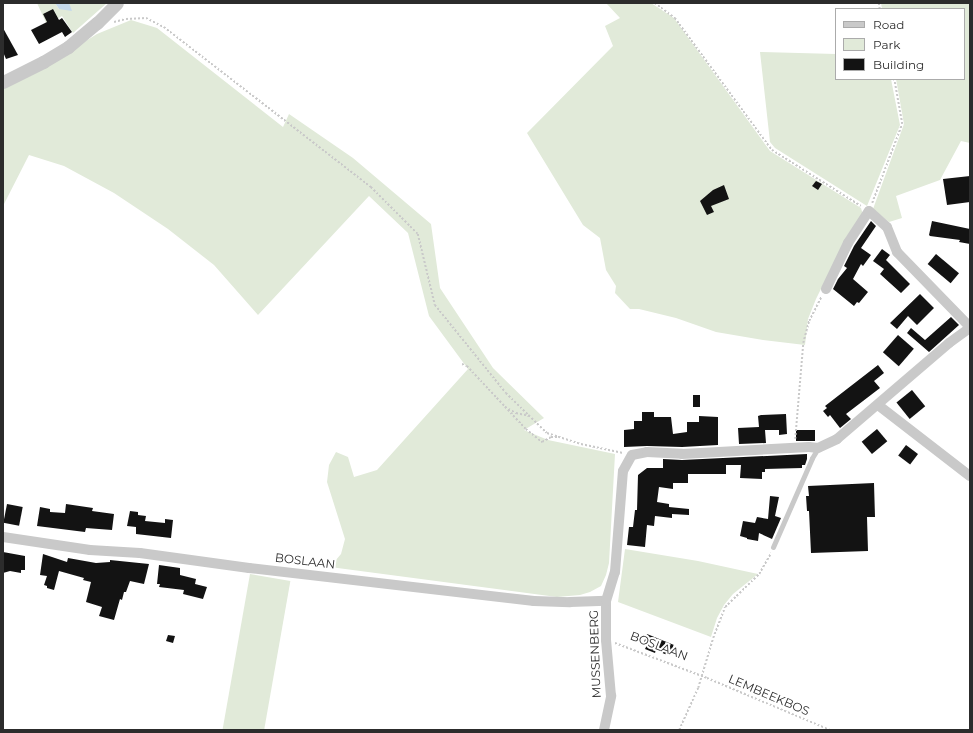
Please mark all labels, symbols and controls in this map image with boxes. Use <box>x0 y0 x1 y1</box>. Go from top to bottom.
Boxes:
legend <box>835 8 965 80</box>
text: Road <box>873 17 904 32</box>
text: Park <box>873 37 900 52</box>
text: Building <box>873 57 924 72</box>
street label: BOSLAAN <box>274 550 336 572</box>
street label: MUSSENBERG <box>586 610 604 698</box>
street label: BOSLAAN <box>628 628 690 664</box>
street label: LEMBEEKBOS <box>726 671 812 719</box>

